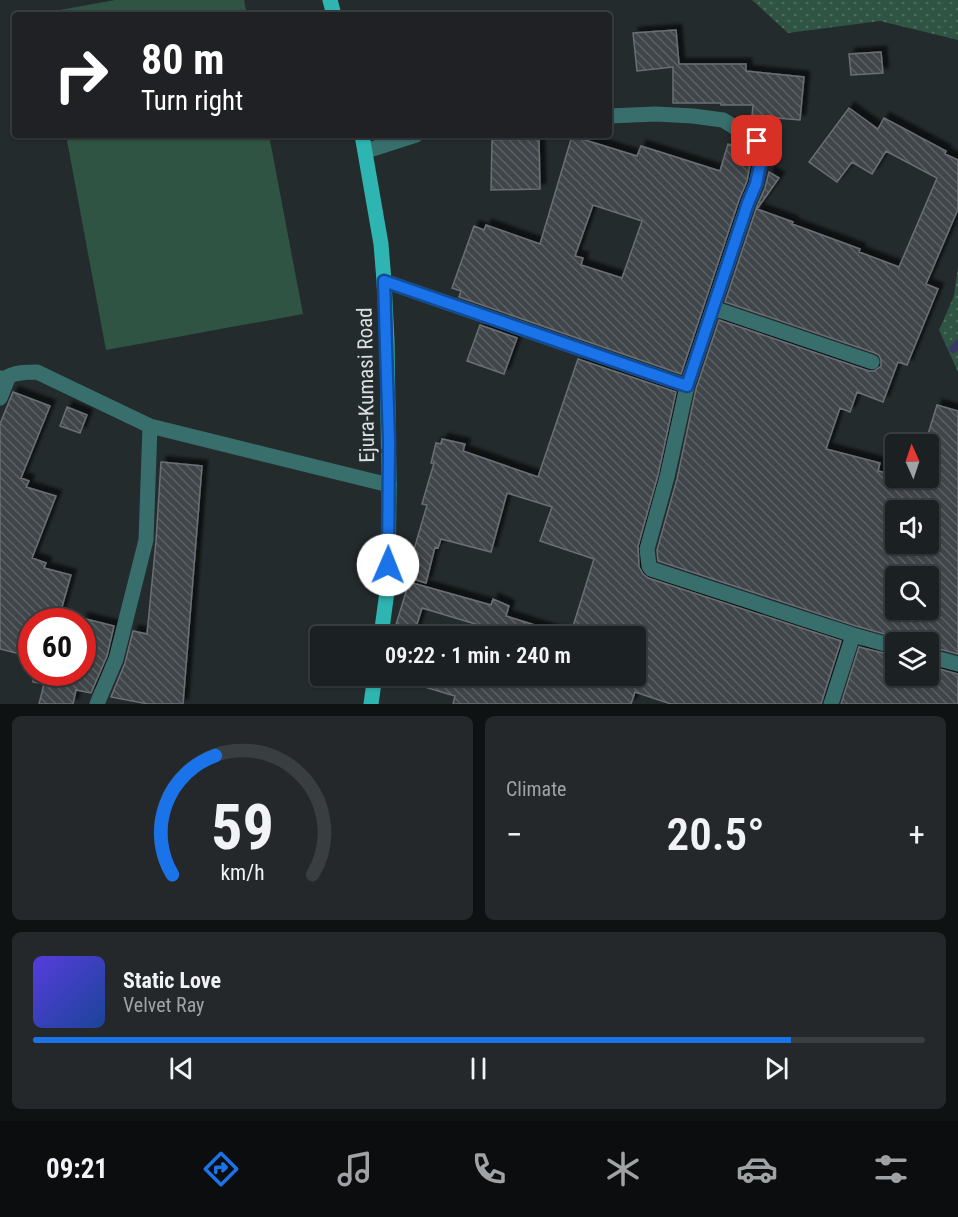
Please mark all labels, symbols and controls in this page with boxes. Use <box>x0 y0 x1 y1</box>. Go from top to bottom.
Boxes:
text: 80 m <box>141 35 224 84</box>
icon: right <box>42 36 120 114</box>
text: Turn right <box>141 85 243 117</box>
pin <box>731 115 782 166</box>
icon: arrive <box>740 124 773 157</box>
street label: Ejura-Kumasi Road <box>353 307 379 463</box>
north arrow <box>885 434 939 488</box>
map controls <box>885 434 939 686</box>
button: sound <box>885 500 939 554</box>
position arrow <box>356 533 420 597</box>
button: search <box>885 566 939 620</box>
speed limit sign: 60 <box>18 608 96 686</box>
button: layers <box>885 632 939 686</box>
text: 09:22 · 1 min · 240 m <box>385 643 571 668</box>
text: Climate <box>506 777 566 801</box>
text: 59 <box>211 791 274 864</box>
text: 20.5° <box>667 808 765 861</box>
text: − <box>506 815 523 854</box>
text: + <box>909 815 925 854</box>
text: km/h <box>220 860 265 885</box>
text: Static Love <box>123 968 221 993</box>
text: Velvet Ray <box>123 993 204 1017</box>
icon: previous <box>165 1052 198 1085</box>
icon: pause <box>462 1052 495 1085</box>
icon: next <box>760 1052 793 1085</box>
icon: directions <box>200 1148 242 1190</box>
icon: music <box>334 1148 376 1190</box>
icon: phone <box>468 1148 510 1190</box>
icon: climate <box>602 1148 644 1190</box>
icon: car <box>736 1148 778 1190</box>
icon: filters <box>870 1148 912 1190</box>
text: 09:21 <box>46 1153 108 1185</box>

